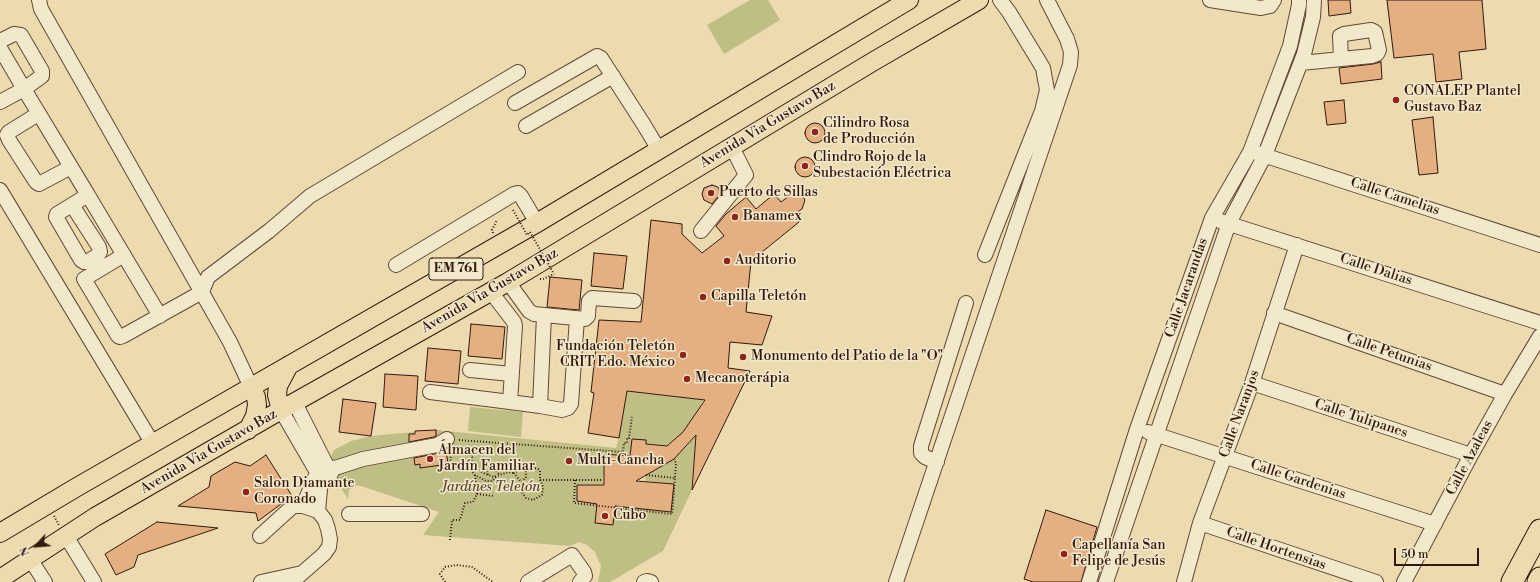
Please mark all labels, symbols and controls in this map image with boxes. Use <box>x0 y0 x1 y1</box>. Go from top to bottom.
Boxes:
street label: Avenida Via Gustavo Baz <box>697 78 839 172</box>
place label: CONALEP Plantel Gustavo Baz <box>1404 84 1521 116</box>
marker: CONALEP Plantel Gustavo Baz <box>1391 95 1401 105</box>
place label: Cilindro Rosa de Producción <box>823 116 915 148</box>
marker: Cilindro Rosa de Producción <box>810 127 820 137</box>
place label: Clindro Rojo de la Subestación Eléctrica <box>813 150 951 182</box>
marker: Clindro Rojo de la Subestación Eléctrica <box>800 161 810 171</box>
street label: Calle Camelias <box>1348 175 1442 219</box>
place label: Puerto de Sillas <box>719 185 818 201</box>
marker: Puerto de Sillas <box>706 188 716 198</box>
place label: Banamex <box>743 209 802 225</box>
marker: Banamex <box>730 212 740 222</box>
street label: Calle Jacarandas <box>1162 236 1212 340</box>
street label: Avenida Via Gustavo Baz <box>419 245 561 337</box>
street label: Calle Dalias <box>1338 250 1414 290</box>
place label: Auditorio <box>735 253 796 269</box>
marker: Auditorio <box>722 256 732 266</box>
road number: EM 761 <box>429 258 483 280</box>
place label: Capilla Teletón <box>711 289 807 305</box>
marker: Capilla Teletón <box>698 292 708 302</box>
street label: Calle Petunias <box>1344 330 1434 376</box>
place label: Fundación Teletón CRIT Edo. México <box>556 339 675 372</box>
place label: Monumento del Patio de la "O" <box>751 349 943 365</box>
marker: Fundación Teletón CRIT Edo. México <box>678 350 688 360</box>
marker: Monumento del Patio de la "O" <box>738 352 748 362</box>
street label: Calle Naranjos <box>1216 368 1264 460</box>
place label: Mecanoterápia <box>695 371 789 387</box>
marker: Mecanoterápia <box>682 374 692 384</box>
street label: Calle Tulipanes <box>1312 396 1410 442</box>
street label: Avenida Via Gustavo Baz <box>138 406 280 498</box>
street label: Calle Azaleas <box>1443 418 1497 498</box>
place label: Álmacen del Jardín Familiar <box>438 443 535 476</box>
place label: Multi-Cancha <box>577 453 664 469</box>
marker: Álmacen del Jardín Familiar <box>425 454 435 464</box>
marker: Multi-Cancha <box>564 456 574 466</box>
street label: Calle Gardenias <box>1248 457 1348 503</box>
place label: Salon Diamante Coronado <box>254 476 355 508</box>
park label: Jardínes Teletón <box>442 480 540 496</box>
marker: Salon Diamante Coronado <box>241 487 251 497</box>
place label: Cubo <box>613 508 646 524</box>
marker: Cubo <box>600 511 610 521</box>
street label: Calle Hortensias <box>1224 524 1328 574</box>
north arrow <box>16 526 56 566</box>
place label: Capellanía San Felipe de Jesús <box>1072 538 1166 570</box>
scale bar <box>1396 540 1481 566</box>
text: N <box>17 544 33 558</box>
text: 50 m <box>1401 547 1429 562</box>
marker: Capellanía San Felipe de Jesús <box>1059 549 1069 559</box>

